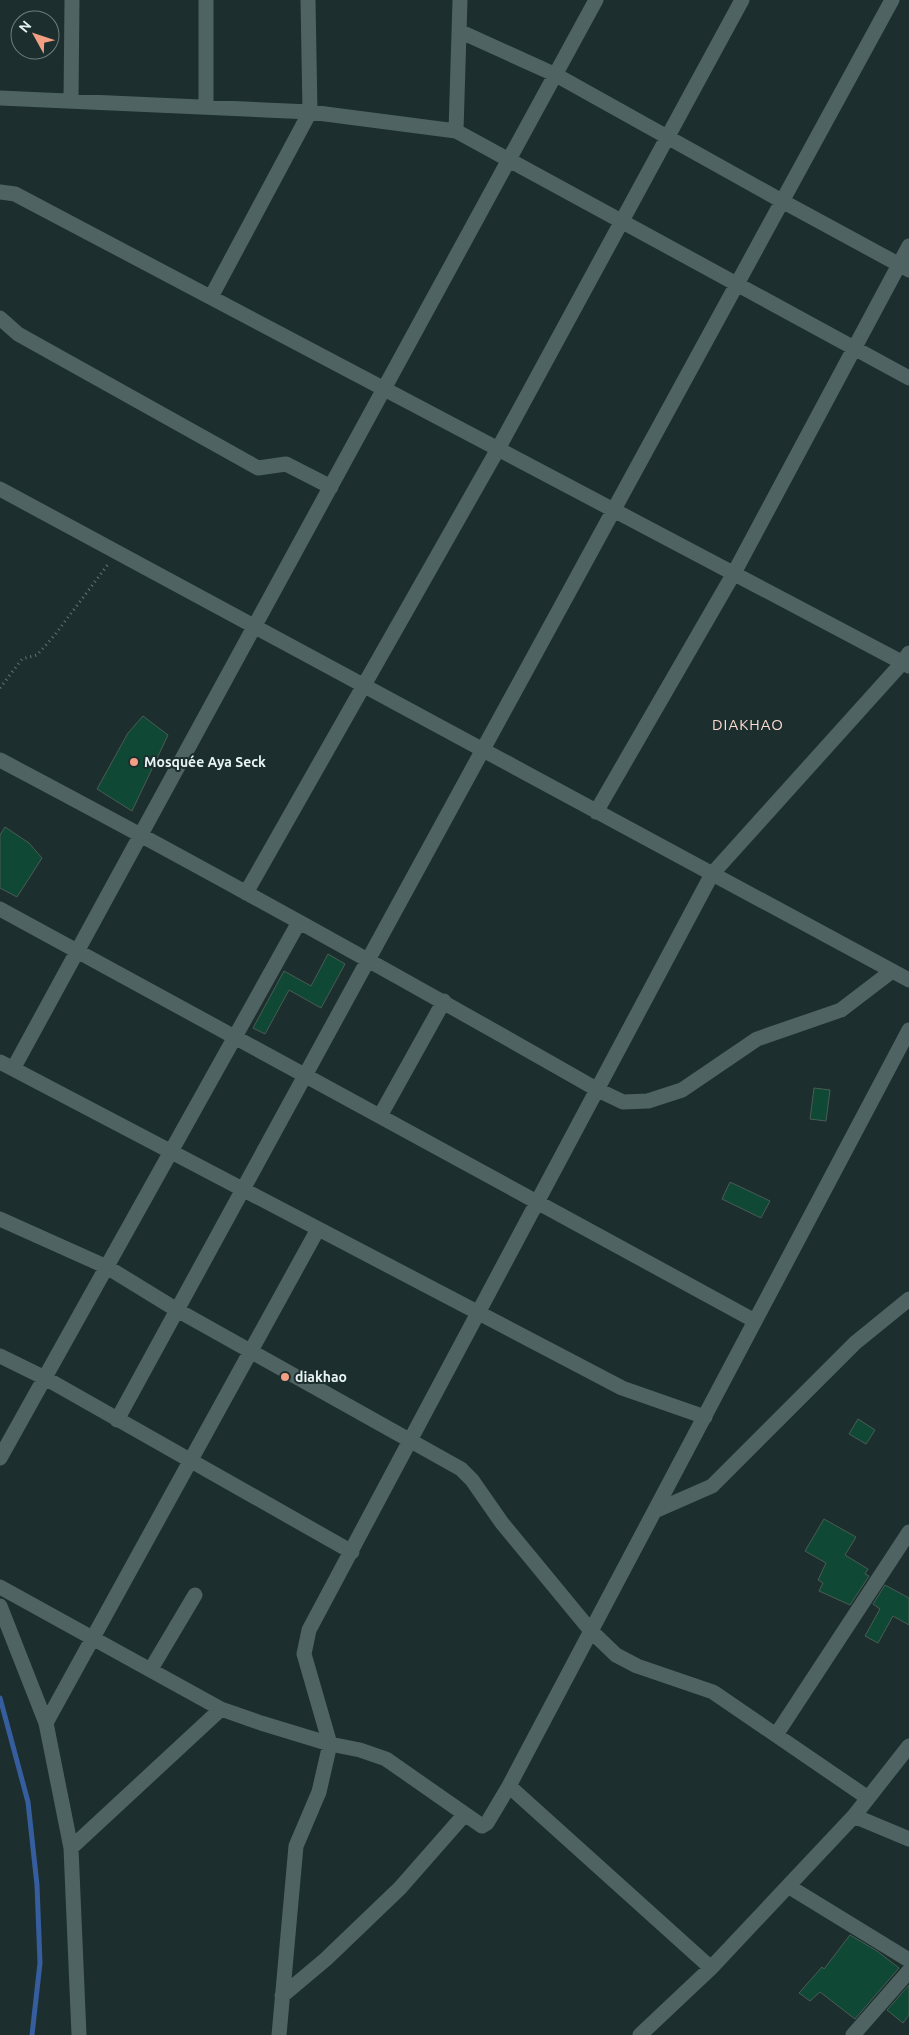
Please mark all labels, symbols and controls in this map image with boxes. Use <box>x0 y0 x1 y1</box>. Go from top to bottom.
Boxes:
north arrow <box>10 10 60 60</box>
text: N <box>16 17 35 36</box>
district label: DIAKHAO <box>712 716 784 733</box>
place label: Mosquée Aya Seck <box>144 754 266 770</box>
marker: Mosquée Aya Seck <box>128 756 140 768</box>
place label: diakhao <box>295 1369 347 1385</box>
marker: diakhao <box>279 1371 291 1383</box>

